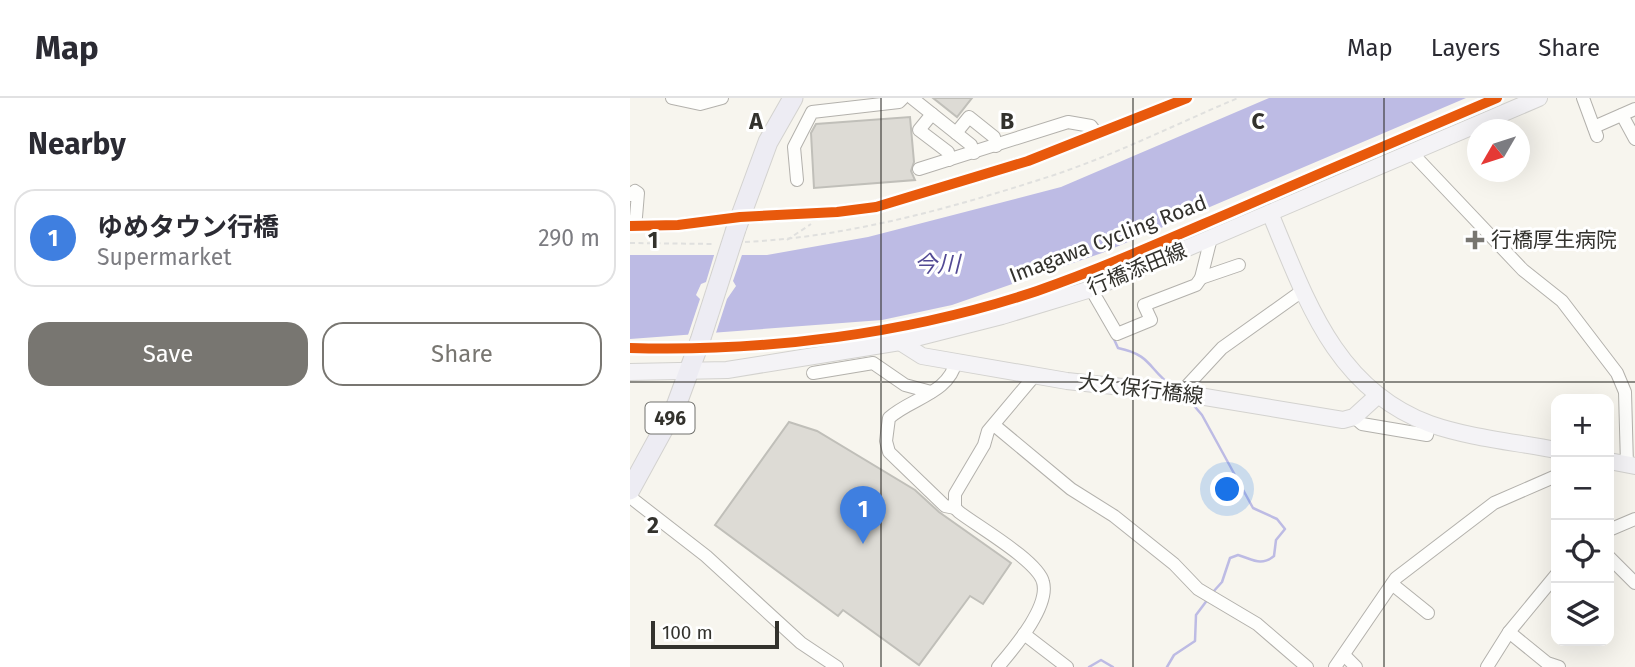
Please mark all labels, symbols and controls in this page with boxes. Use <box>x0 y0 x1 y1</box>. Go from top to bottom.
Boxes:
text: Map <box>35 28 99 68</box>
text: Map <box>1347 34 1393 62</box>
text: Layers <box>1431 34 1500 62</box>
text: Share <box>1538 34 1600 62</box>
text: A <box>748 107 763 135</box>
text: B <box>1000 107 1014 135</box>
text: C <box>1251 107 1265 135</box>
north arrow <box>1467 119 1530 182</box>
text: Nearby <box>28 126 126 162</box>
street label: Imagawa Cycling Road <box>1006 189 1210 289</box>
text: ゆめタウン行橋 <box>97 212 279 243</box>
text: 1 <box>48 224 58 252</box>
text: 290 m <box>538 224 600 252</box>
text: 1 <box>648 226 658 254</box>
place label: 行橋厚生病院 <box>1491 227 1617 253</box>
marker: 行橋厚生病院 <box>1465 230 1485 250</box>
street label: 行橋添田線 <box>1083 237 1191 301</box>
text: Supermarket <box>97 243 232 271</box>
water label: 今川 <box>914 250 963 278</box>
button: Save <box>28 322 308 386</box>
button: Share <box>322 322 602 386</box>
street label: 大久保行橋線 <box>1077 368 1205 410</box>
map controls <box>1551 394 1614 646</box>
button: + <box>1551 394 1614 457</box>
road number: 496 <box>646 402 694 434</box>
button: − <box>1551 457 1614 520</box>
your location <box>1210 472 1244 506</box>
pin: 1 <box>840 486 886 544</box>
text: 2 <box>647 511 659 539</box>
button: locate <box>1551 520 1614 583</box>
button: layers <box>1551 583 1614 646</box>
scale bar <box>651 618 779 650</box>
text: 100 m <box>662 621 713 644</box>

